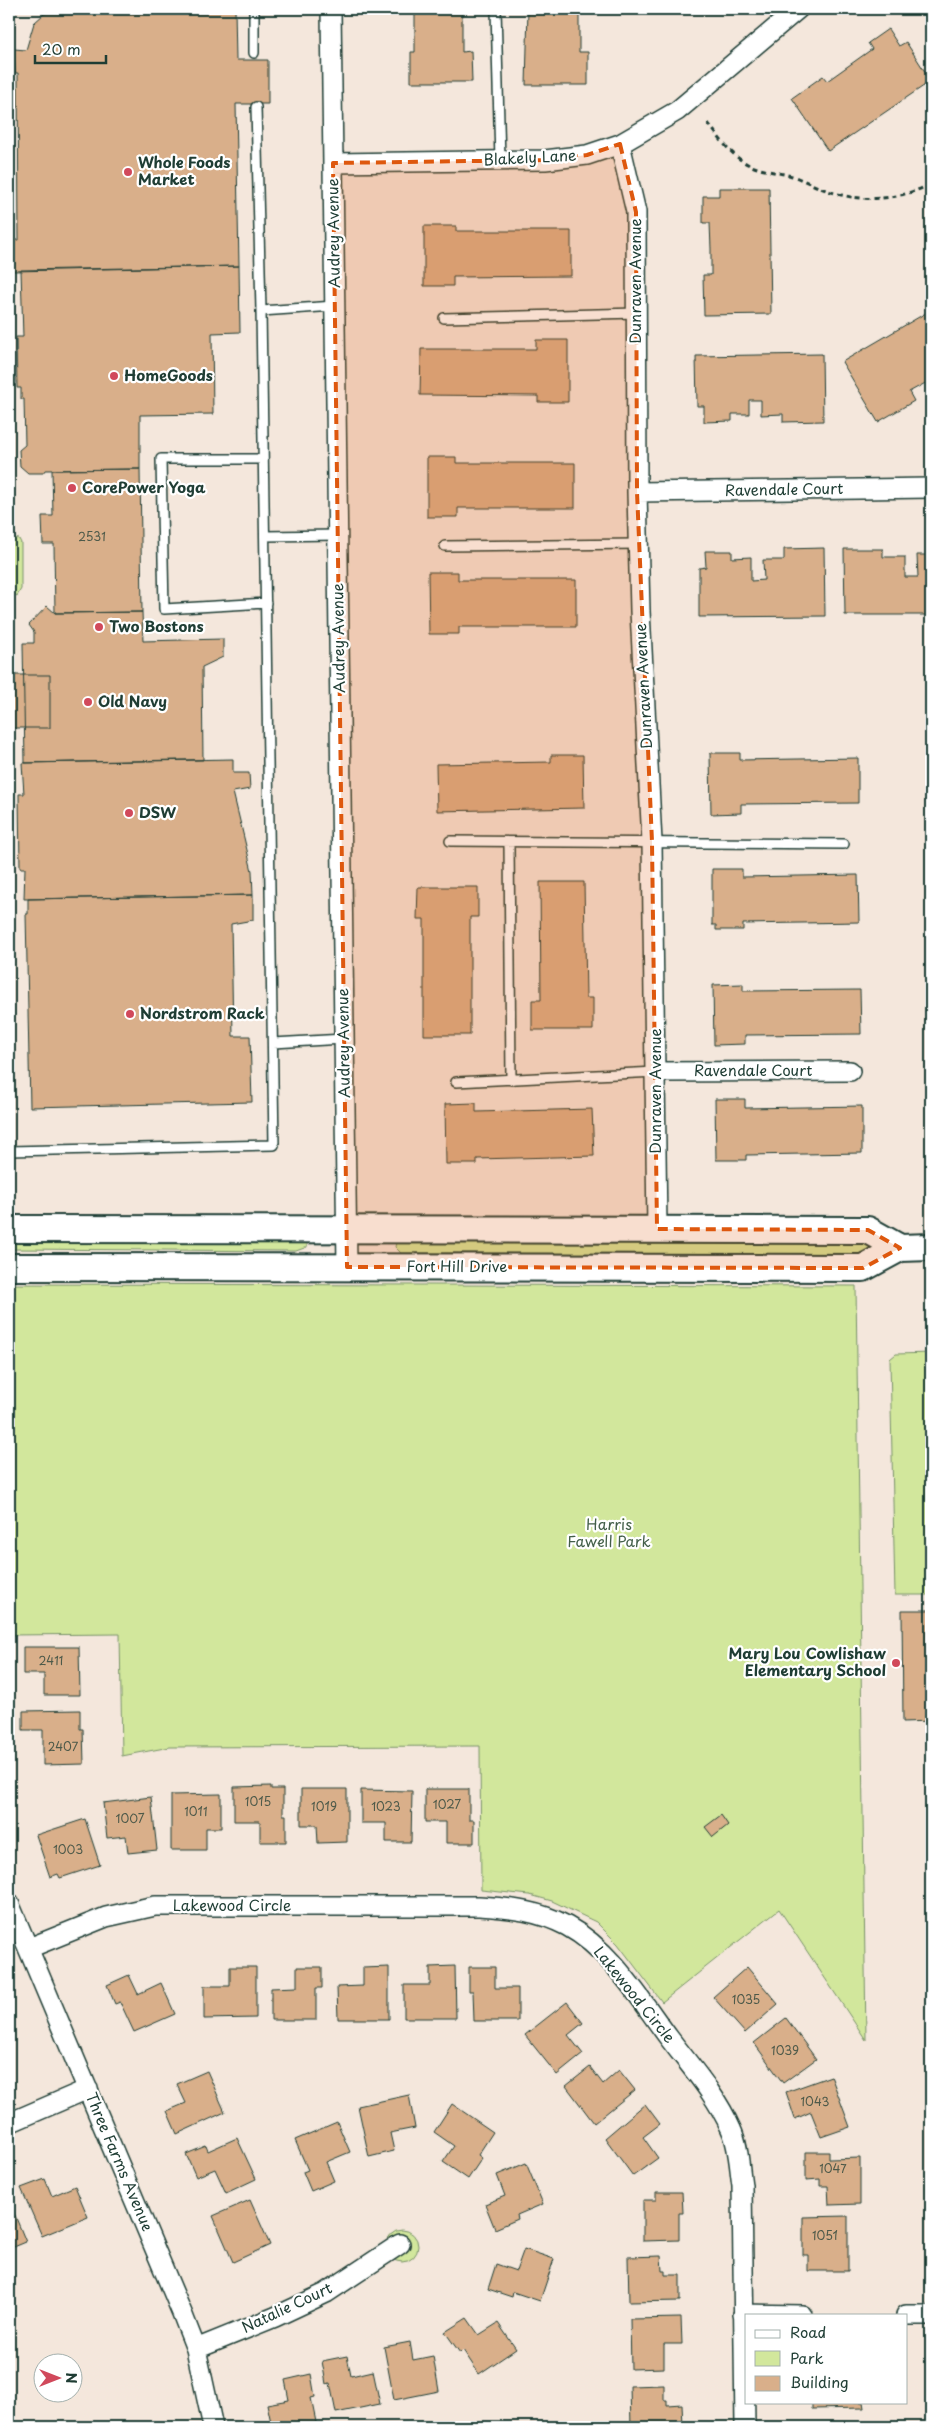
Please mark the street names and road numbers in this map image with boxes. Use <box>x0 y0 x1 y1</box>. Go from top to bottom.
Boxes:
street label: Blakely Lane <box>483 143 577 170</box>
street label: Audrey Avenue <box>320 178 345 288</box>
street label: Dunraven Avenue <box>623 218 646 344</box>
street label: Ravendale Court <box>725 476 843 501</box>
street label: Audrey Avenue <box>325 583 350 693</box>
street label: Dunraven Avenue <box>628 623 657 749</box>
street label: Audrey Avenue <box>330 988 355 1098</box>
street label: Dunraven Avenue <box>643 1028 666 1154</box>
street label: Ravendale Court <box>694 1058 812 1081</box>
street label: Fort Hill Drive <box>407 1254 507 1277</box>
street label: Lakewood Circle <box>173 1893 291 1916</box>
street label: Lakewood Circle <box>589 1941 681 2047</box>
street label: Three Farms Avenue <box>81 2089 160 2234</box>
street label: Natalie Court <box>237 2276 335 2338</box>

